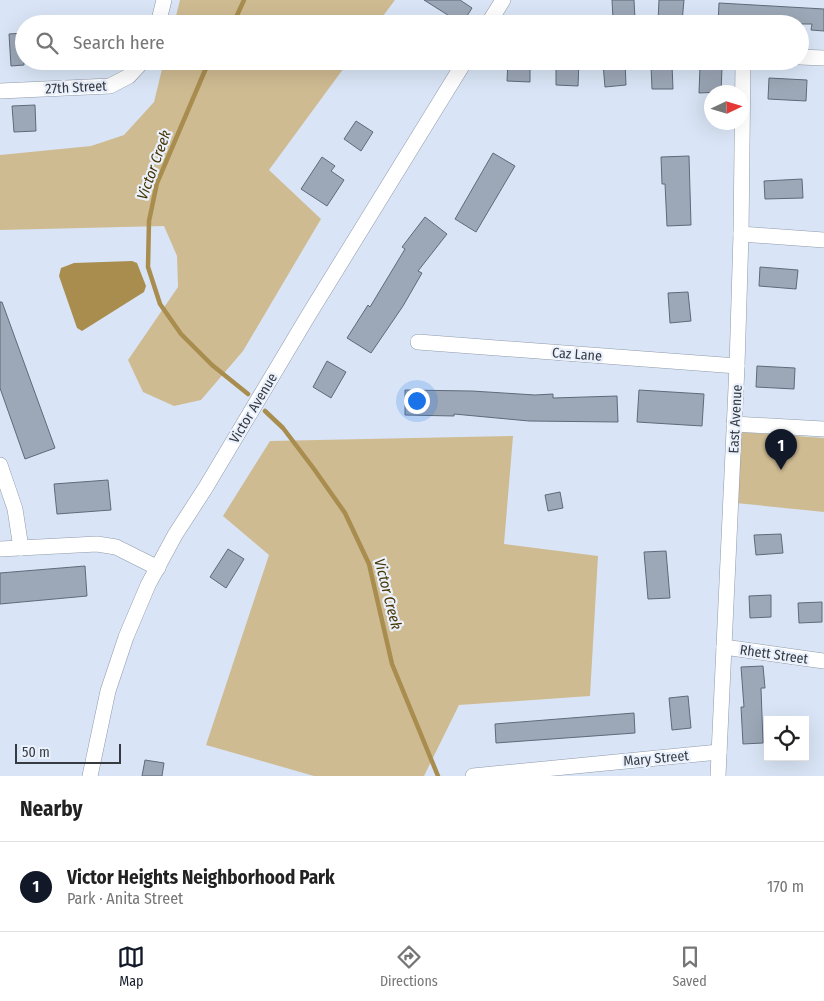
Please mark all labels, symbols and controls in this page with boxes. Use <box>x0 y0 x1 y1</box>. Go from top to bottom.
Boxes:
search box <box>15 15 809 70</box>
icon: search <box>33 29 61 57</box>
text: Search here <box>73 31 165 54</box>
street label: 27th Street <box>45 77 108 98</box>
north arrow <box>704 85 749 130</box>
water label: Victor Creek <box>133 127 175 202</box>
street label: Caz Lane <box>551 344 603 365</box>
street label: Victor Avenue <box>226 370 281 446</box>
street label: East Avenue <box>725 384 746 454</box>
your location <box>404 388 430 414</box>
pin: 1 <box>765 429 797 470</box>
water label: Victor Creek <box>370 557 406 632</box>
street label: Rhett Street <box>739 641 810 668</box>
map controls <box>764 716 809 761</box>
button: locate <box>764 716 809 761</box>
scale bar <box>15 741 121 764</box>
text: 50 m <box>22 744 50 761</box>
street label: Mary Street <box>623 747 690 770</box>
text: Nearby <box>20 796 82 822</box>
text: Victor Heights Neighborhood Park <box>67 866 335 889</box>
text: 1 <box>33 877 39 896</box>
text: 170 m <box>767 877 804 896</box>
text: Park · Anita Street <box>67 889 183 908</box>
tab: Map <box>117 943 145 990</box>
tab: Directions <box>380 943 438 990</box>
tab: Saved <box>672 943 707 990</box>

